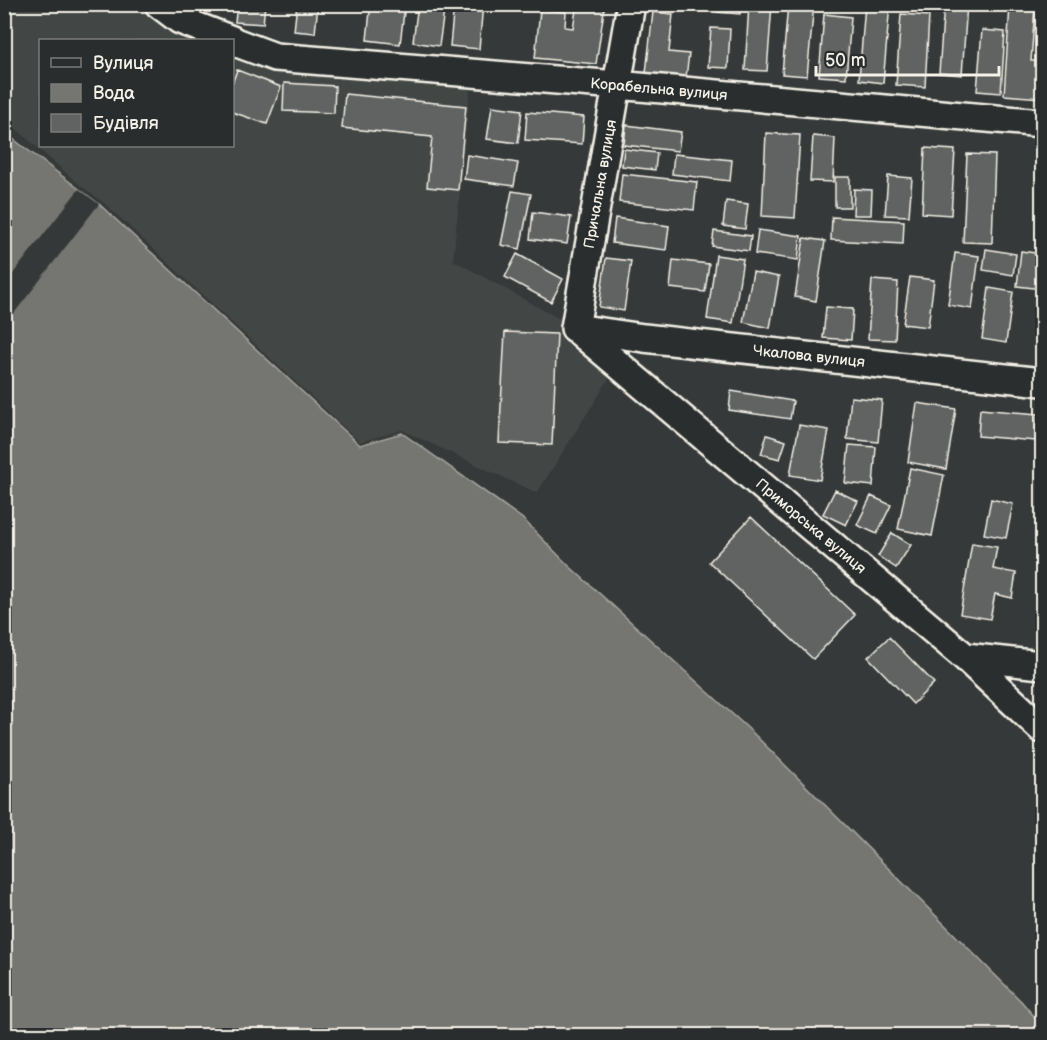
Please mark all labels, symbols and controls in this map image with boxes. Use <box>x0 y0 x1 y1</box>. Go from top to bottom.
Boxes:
legend <box>39 39 234 147</box>
scale bar <box>816 39 999 77</box>
text: 50 m <box>825 50 866 71</box>
text: Вулиця <box>93 53 154 74</box>
street label: Корабельна вулиця <box>590 74 728 105</box>
text: Вода <box>93 83 135 104</box>
text: Будівля <box>93 113 159 134</box>
street label: Причальна вулиця <box>580 118 621 250</box>
street label: Чкалова вулиця <box>752 341 866 372</box>
street label: Приморська вулиця <box>752 475 870 578</box>

